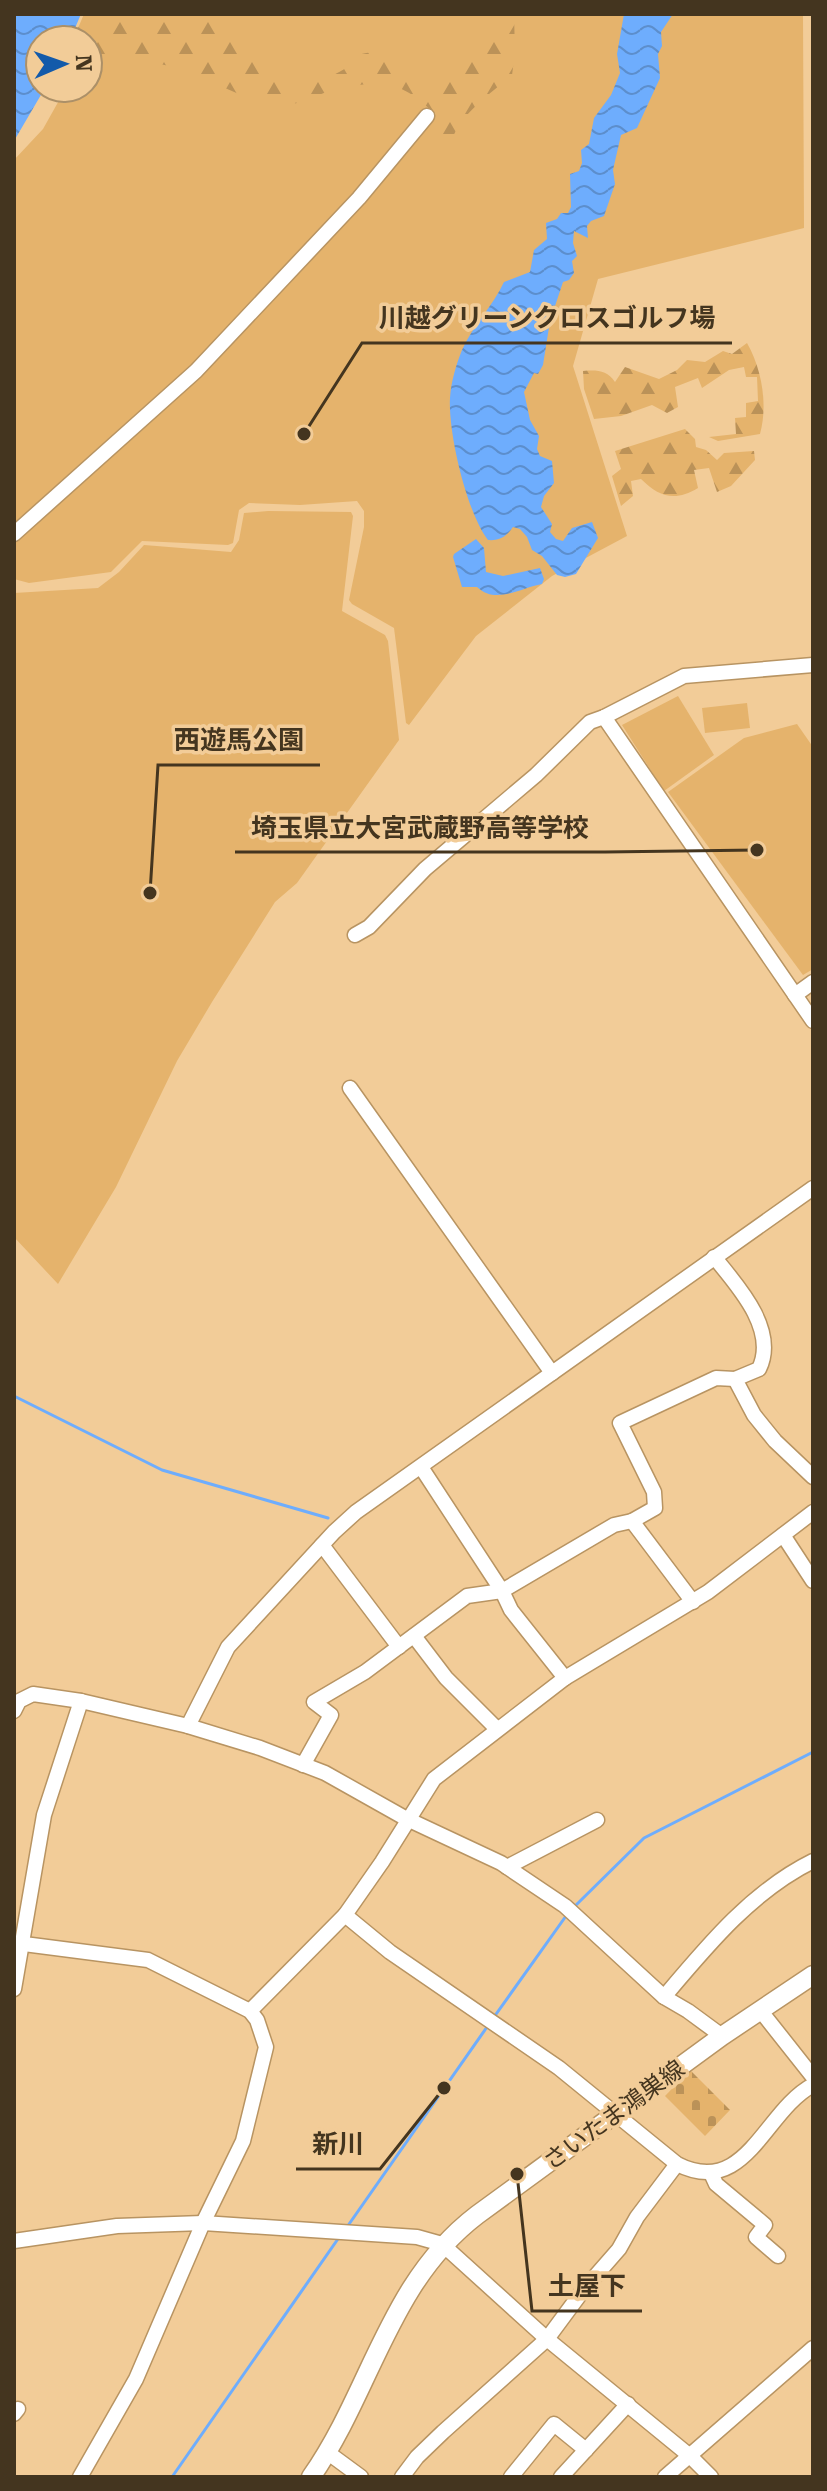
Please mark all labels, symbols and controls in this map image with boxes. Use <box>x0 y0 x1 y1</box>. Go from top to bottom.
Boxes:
north arrow <box>24 24 104 104</box>
text: N <box>71 54 96 72</box>
callout: 川越グリーンクロスゴルフ場 <box>362 293 732 343</box>
text: 川越グリーンクロスゴルフ場 <box>379 303 715 333</box>
callout: 西遊馬公園 <box>158 715 320 765</box>
text: 西遊馬公園 <box>174 725 304 755</box>
callout: 埼玉県立大宮武蔵野高等学校 <box>235 802 605 852</box>
text: 埼玉県立大宮武蔵野高等学校 <box>251 813 589 843</box>
street label: さいたま鴻巣線 <box>538 2055 690 2175</box>
callout: 新川 <box>296 2119 380 2169</box>
text: 新川 <box>312 2129 364 2159</box>
callout: 土屋下 <box>532 2261 642 2311</box>
text: 土屋下 <box>548 2271 626 2301</box>

